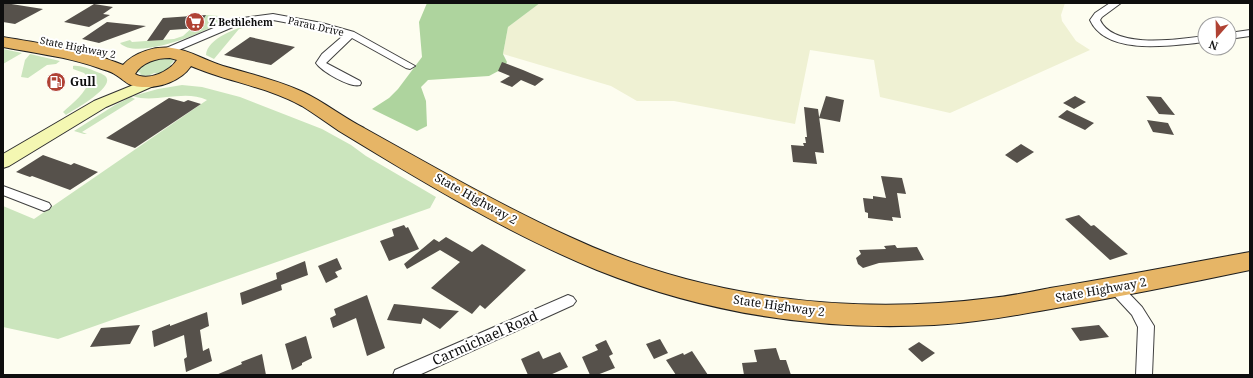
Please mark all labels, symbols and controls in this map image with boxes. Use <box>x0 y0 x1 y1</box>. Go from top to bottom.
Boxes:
supermarket icon: Z Bethlehem <box>184 11 206 33</box>
street label: Parau Drive <box>287 13 345 39</box>
place label: Z Bethlehem <box>209 15 273 29</box>
north arrow <box>1197 16 1237 56</box>
street label: State Highway 2 <box>39 33 117 61</box>
text: N <box>1206 37 1220 54</box>
fuel station icon: Gull <box>45 71 67 93</box>
place label: Gull <box>70 73 96 90</box>
street label: State Highway 2 <box>432 169 521 228</box>
street label: State Highway 2 <box>1054 273 1148 306</box>
street label: State Highway 2 <box>732 291 826 320</box>
street label: Carmichael Road <box>429 306 541 369</box>

